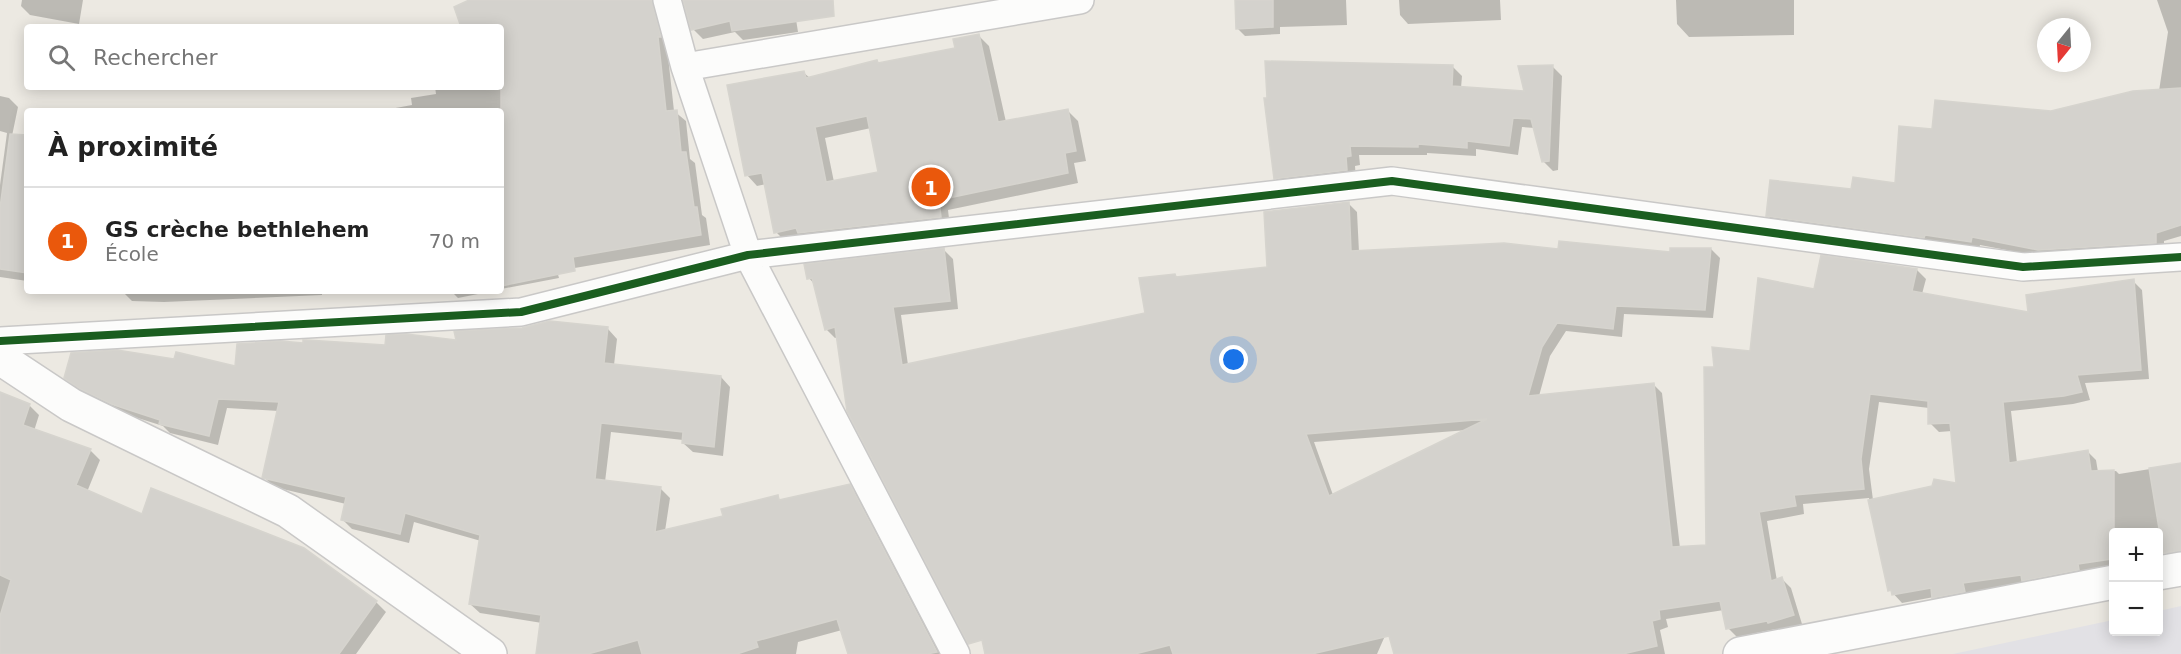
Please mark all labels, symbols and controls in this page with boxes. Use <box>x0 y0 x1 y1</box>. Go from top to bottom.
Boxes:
north arrow <box>2037 18 2091 72</box>
search box <box>24 24 504 90</box>
icon: search <box>45 41 78 74</box>
text: Rechercher <box>93 45 218 70</box>
text: À proximité <box>48 132 218 162</box>
pin: 1 <box>912 164 950 210</box>
text: GS crèche bethlehem <box>105 217 369 242</box>
text: 1 <box>61 229 74 253</box>
text: 70 m <box>429 229 480 253</box>
text: École <box>105 242 159 266</box>
your location <box>1219 345 1248 374</box>
map controls <box>2109 528 2163 636</box>
button: + <box>2109 528 2163 582</box>
button: − <box>2109 582 2163 636</box>

